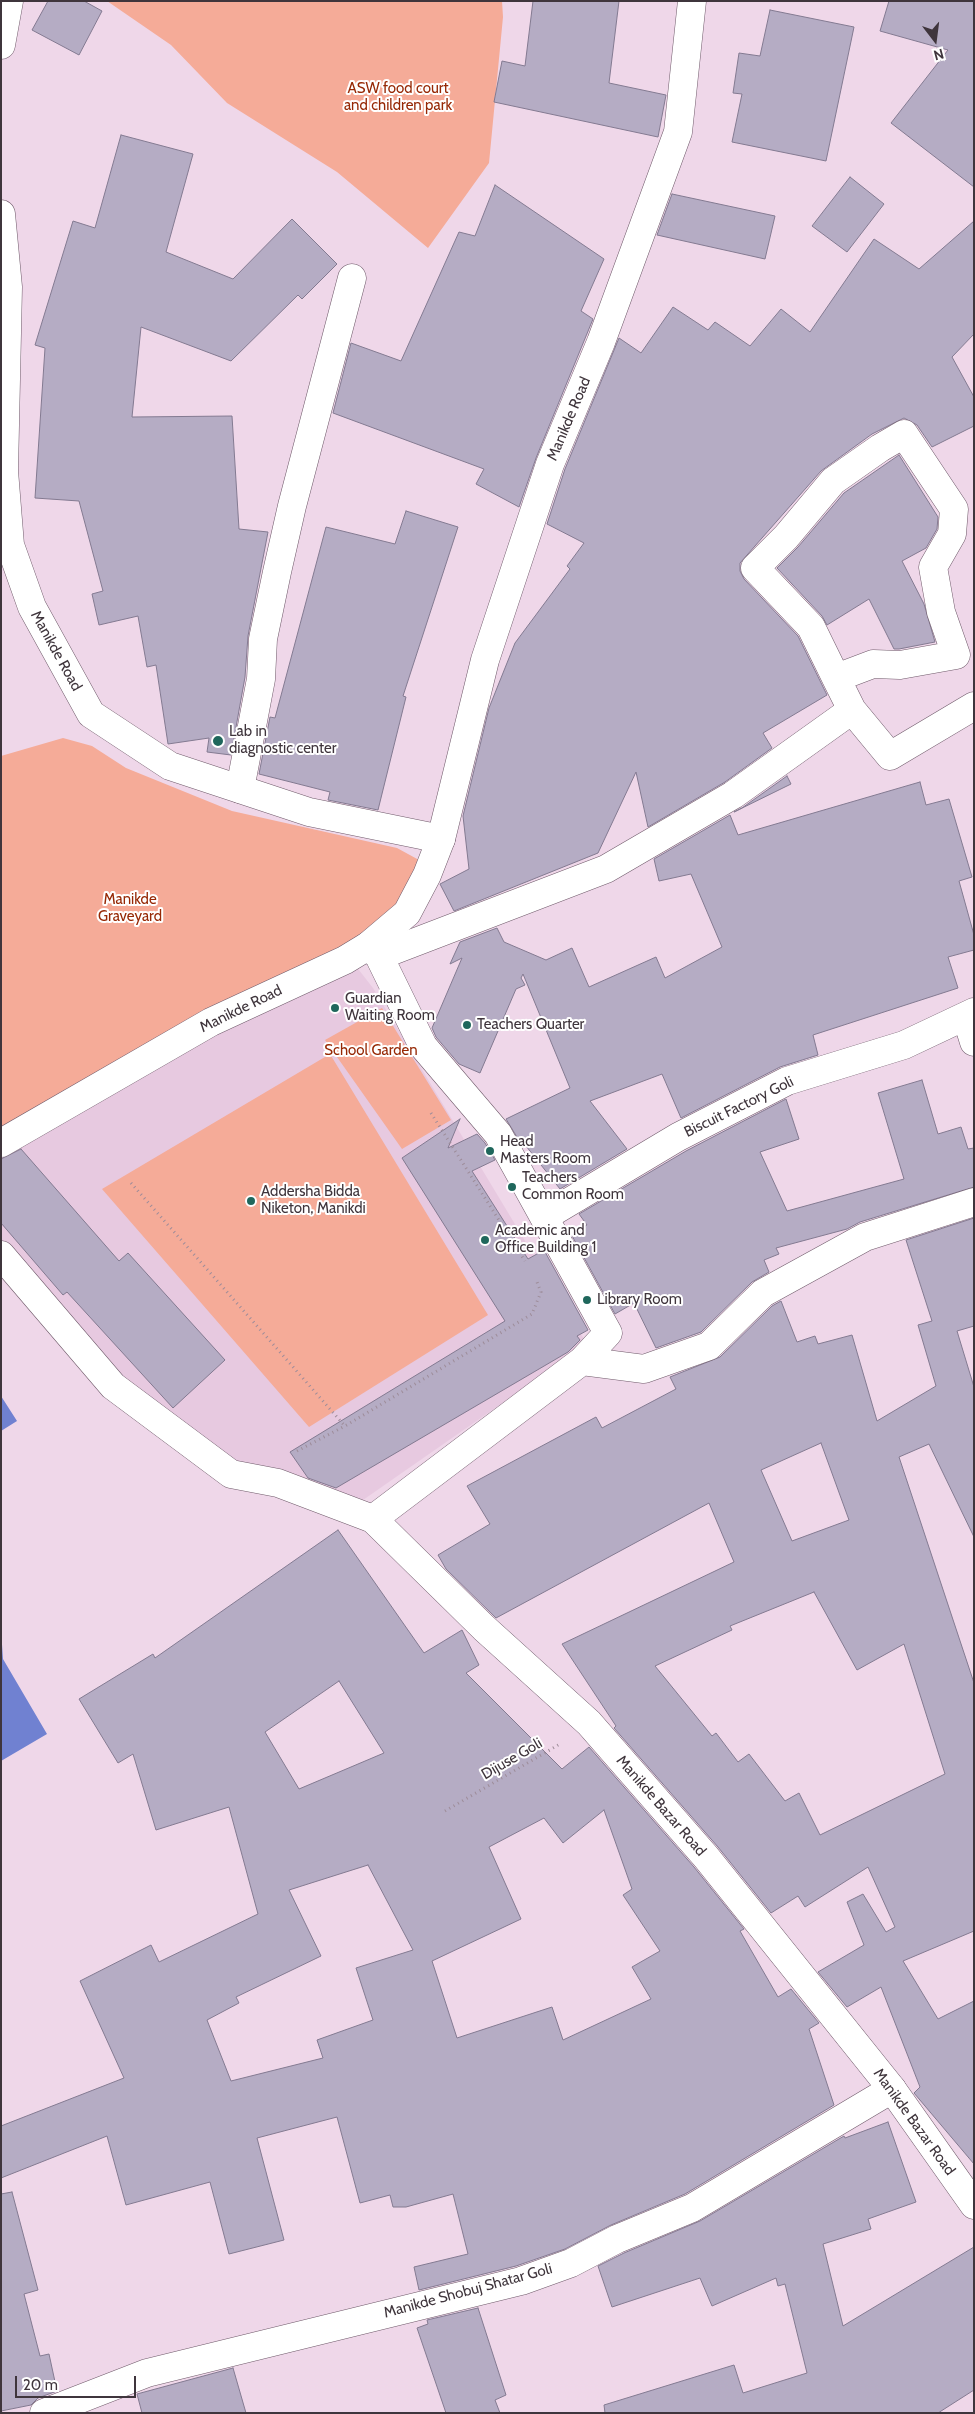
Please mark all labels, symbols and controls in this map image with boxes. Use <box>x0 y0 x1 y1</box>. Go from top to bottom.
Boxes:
north arrow <box>910 15 960 65</box>
text: N <box>932 45 946 64</box>
park label: ASW food court and children park <box>344 80 452 115</box>
street label: Manikde Road <box>543 374 595 464</box>
street label: Manikde Road <box>27 608 85 694</box>
place label: Lab in diagnostic center <box>229 723 337 758</box>
marker: Lab in diagnostic center <box>211 734 225 748</box>
park label: Manikde Graveyard <box>98 891 162 926</box>
street label: Manikde Road <box>197 981 285 1037</box>
place label: Guardian Waiting Room <box>345 990 435 1025</box>
marker: Guardian Waiting Room <box>329 1002 341 1014</box>
place label: Teachers Quarter <box>477 1016 584 1034</box>
marker: Teachers Quarter <box>461 1019 473 1031</box>
park label: School Garden <box>324 1042 418 1060</box>
street label: Biscuit Factory Goli <box>681 1073 797 1141</box>
place label: Head Masters Room <box>500 1133 591 1168</box>
marker: Head Masters Room <box>484 1145 496 1157</box>
place label: Teachers Common Room <box>522 1169 624 1204</box>
marker: Teachers Common Room <box>506 1181 518 1193</box>
place label: Addersha Bidda Niketon, Manikdi <box>261 1183 366 1218</box>
marker: Addersha Bidda Niketon, Manikdi <box>245 1195 257 1207</box>
place label: Academic and Office Building 1 <box>495 1222 596 1257</box>
marker: Academic and Office Building 1 <box>479 1234 491 1246</box>
place label: Library Room <box>597 1291 682 1309</box>
marker: Library Room <box>581 1294 593 1306</box>
street label: Dijuse Goli <box>478 1734 546 1784</box>
street label: Manikde Bazar Road <box>612 1752 710 1860</box>
street label: Manikde Bazar Road <box>869 2065 959 2179</box>
street label: Manikde Shobuj Shatar Goli <box>382 2260 554 2322</box>
scale bar <box>18 2366 139 2398</box>
text: 20 m <box>23 2376 58 2394</box>

